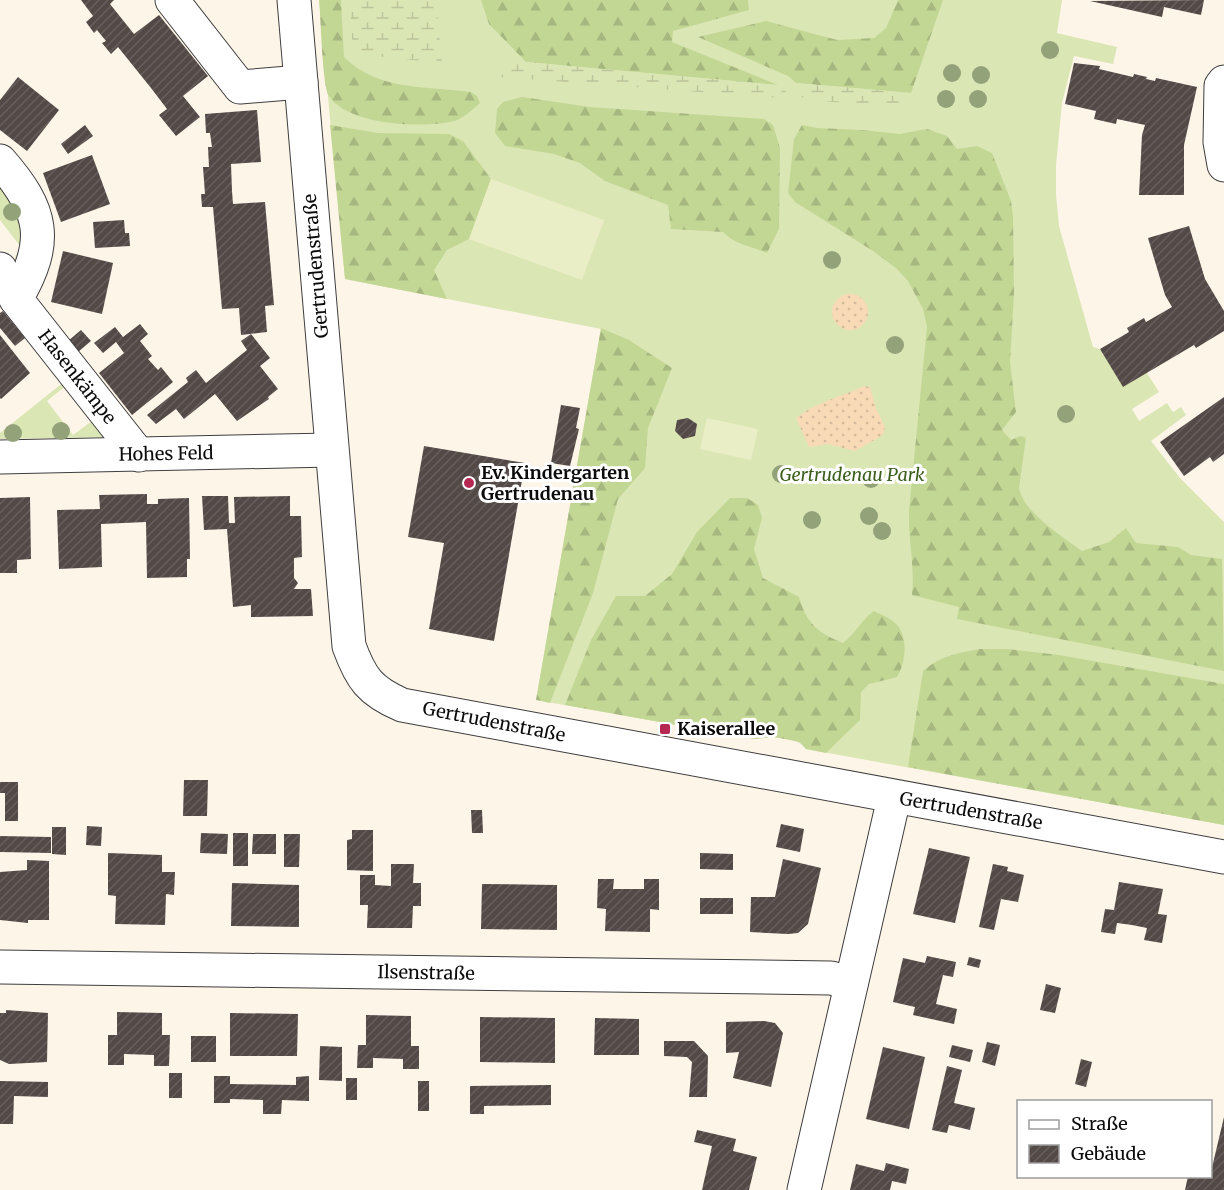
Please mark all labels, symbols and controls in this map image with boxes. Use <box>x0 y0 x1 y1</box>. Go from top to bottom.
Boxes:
street label: Gertrudenstraße <box>298 193 333 339</box>
street label: Hasenkämpe <box>33 325 121 429</box>
street label: Hohes Feld <box>118 441 214 466</box>
place label: Ev. Kindergarten Gertrudenau <box>481 461 629 505</box>
park label: Gertrudenau Park <box>779 463 925 486</box>
marker: Ev. Kindergarten Gertrudenau <box>462 476 476 490</box>
street label: Gertrudenstraße <box>421 696 567 747</box>
place label: Kaiserallee <box>677 717 775 740</box>
marker: Kaiserallee <box>658 722 672 736</box>
street label: Gertrudenstraße <box>898 787 1044 834</box>
street label: Ilsenstraße <box>377 960 475 985</box>
legend <box>1017 1100 1212 1178</box>
text: Straße <box>1071 1112 1128 1135</box>
text: Gebäude <box>1071 1142 1146 1165</box>

